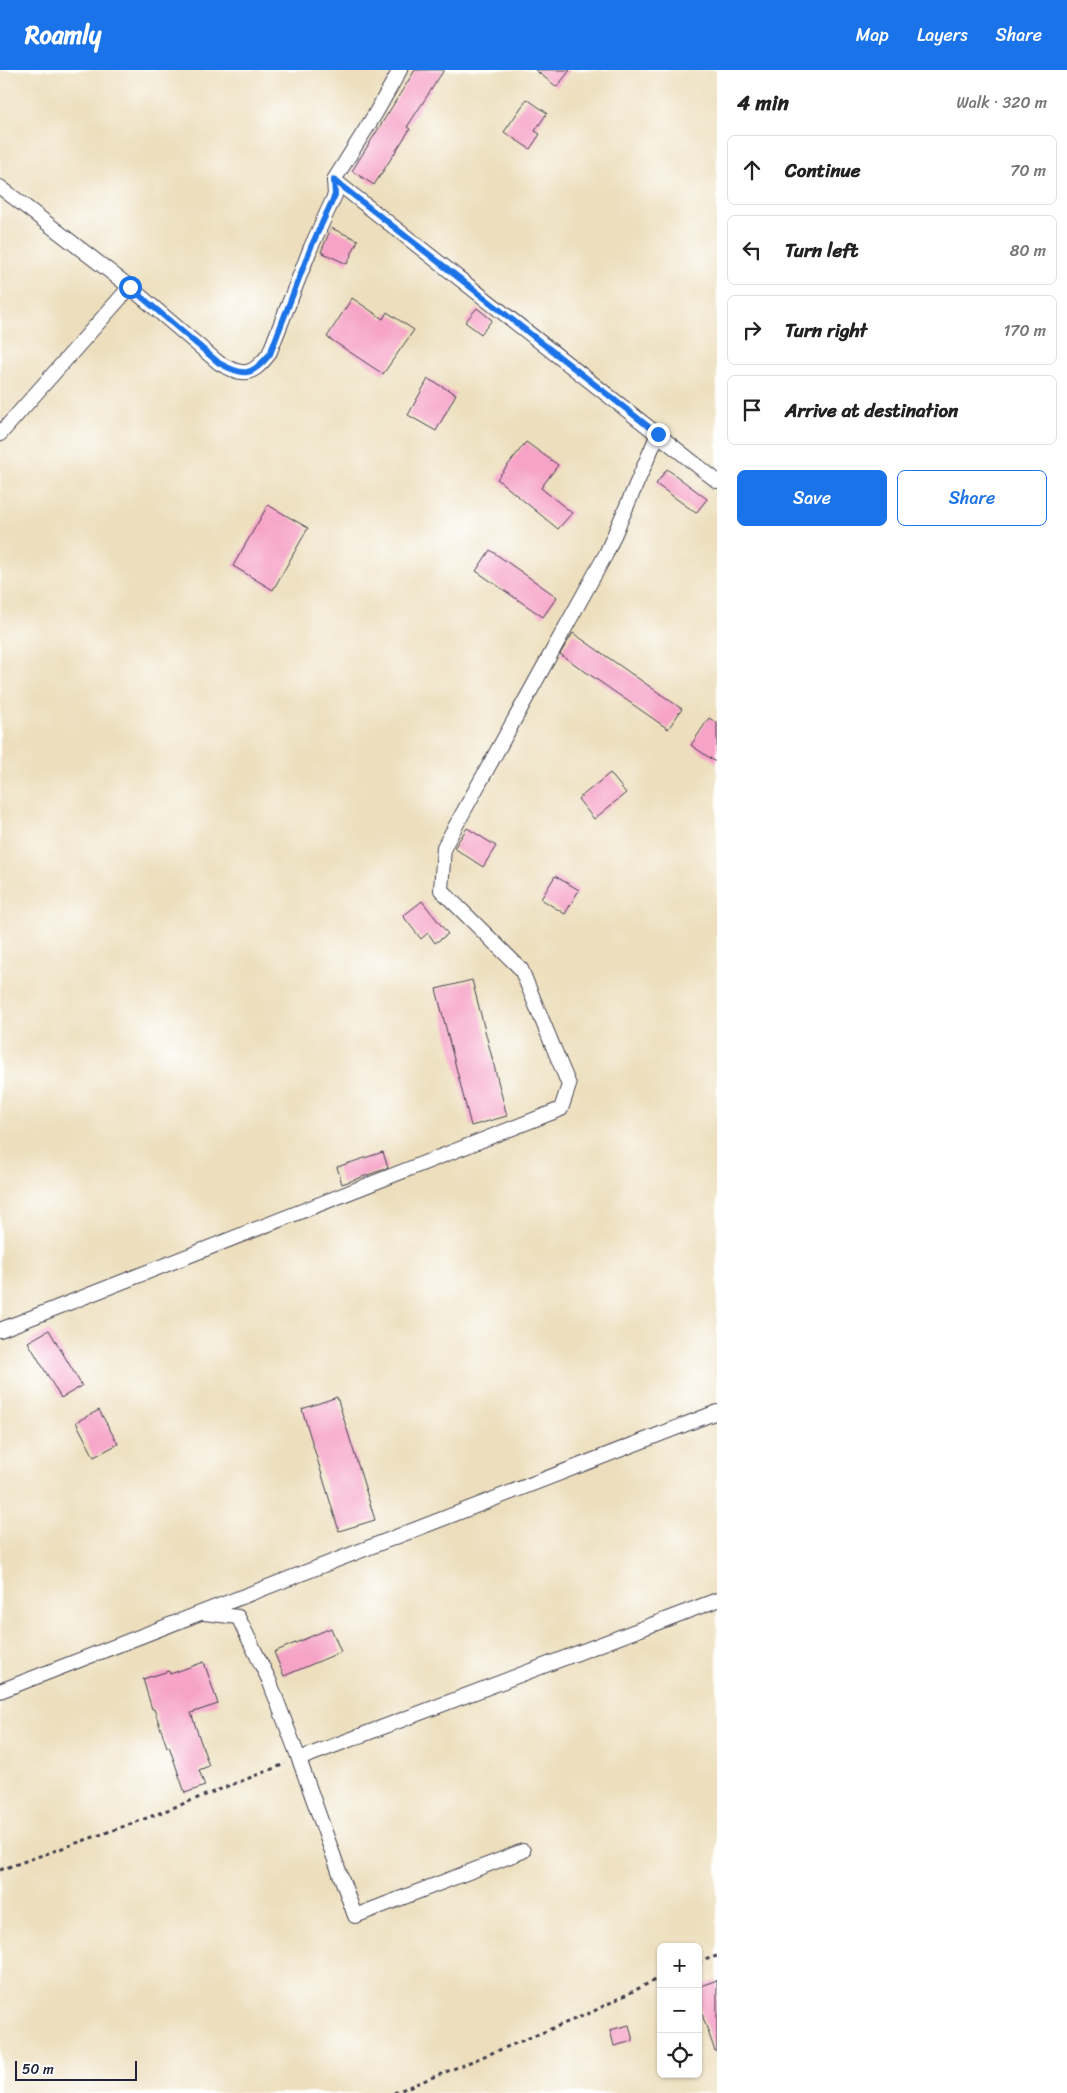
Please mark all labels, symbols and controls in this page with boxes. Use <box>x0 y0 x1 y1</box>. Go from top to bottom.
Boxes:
text: Roamly <box>25 14 101 56</box>
text: Map <box>856 19 889 51</box>
text: Layers <box>917 19 968 51</box>
text: Share <box>996 19 1042 51</box>
text: 4 min <box>737 84 789 122</box>
text: Walk · 320 m <box>956 88 1047 117</box>
text: Continue <box>785 154 861 187</box>
icon: ahead <box>738 156 766 184</box>
text: 70 m <box>1010 156 1046 185</box>
text: Turn left <box>785 234 858 267</box>
icon: left <box>738 236 766 264</box>
text: 80 m <box>1010 236 1046 265</box>
route start <box>119 276 142 299</box>
text: Turn right <box>785 314 867 347</box>
icon: right <box>738 316 766 344</box>
text: 170 m <box>1003 316 1046 345</box>
text: Arrive at destination <box>785 394 958 427</box>
icon: arrive <box>738 396 766 424</box>
route end <box>647 423 670 446</box>
button: Save <box>737 470 887 526</box>
button: Share <box>897 470 1047 526</box>
map controls <box>657 1943 702 2078</box>
button: + <box>657 1943 702 1988</box>
button: − <box>657 1988 702 2033</box>
button: locate <box>657 2033 702 2078</box>
text: 50 m <box>22 2057 54 2082</box>
scale bar <box>15 2058 138 2081</box>

